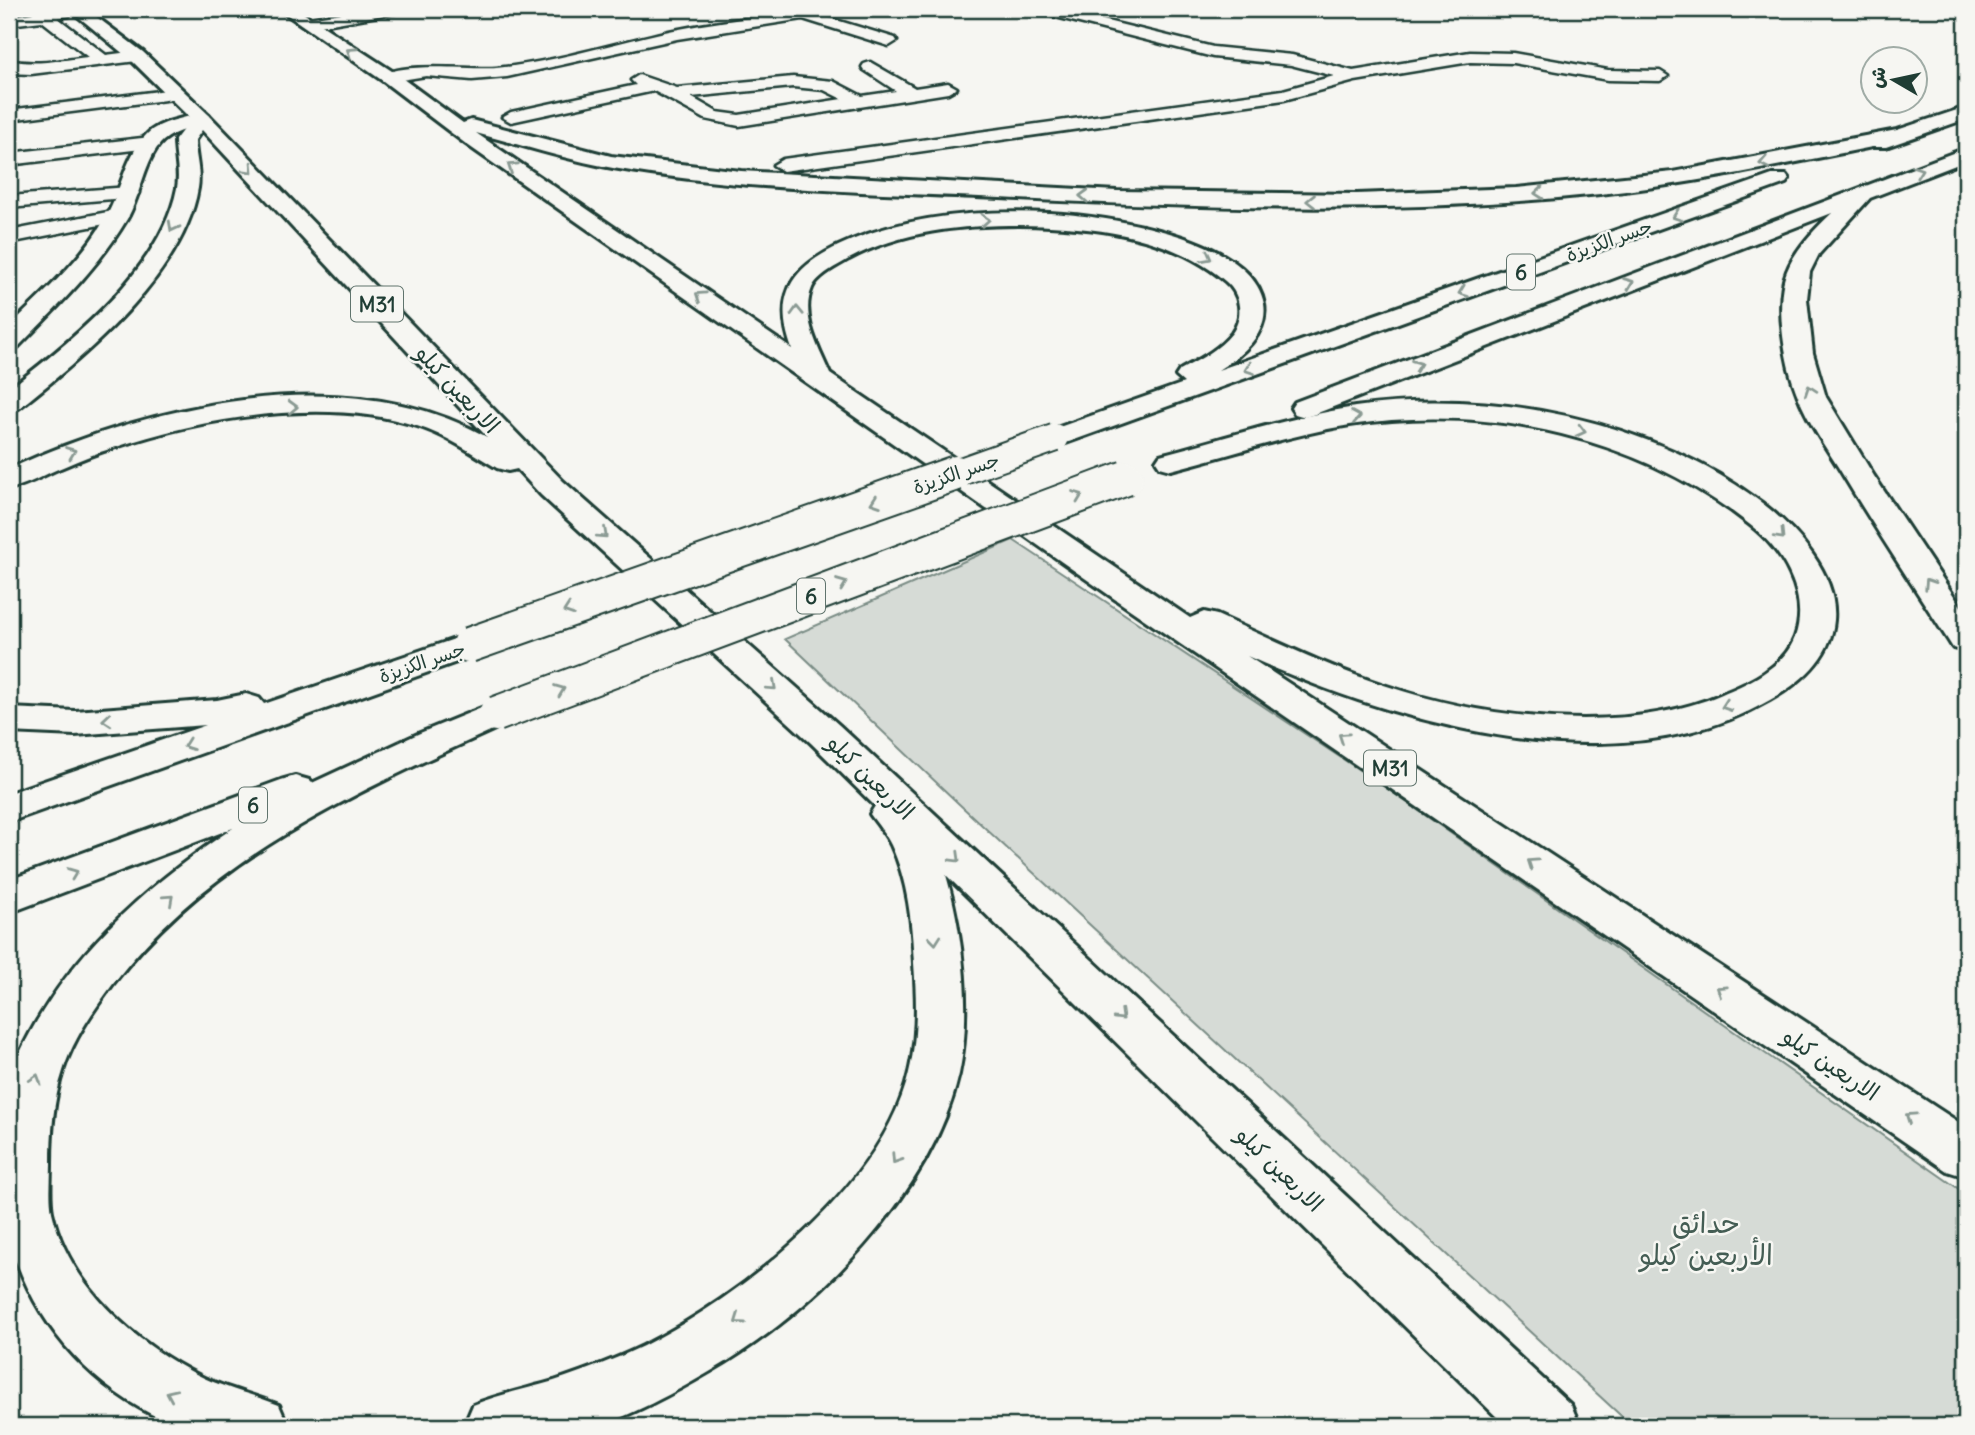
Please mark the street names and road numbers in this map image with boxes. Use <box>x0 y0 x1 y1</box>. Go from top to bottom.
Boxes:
street label: جسر الكزيزة <box>1563 213 1655 267</box>
road number: 6 <box>1507 254 1535 290</box>
road number: M31 <box>351 286 403 322</box>
street label: الاربعين كيلو <box>409 338 506 439</box>
street label: جسر الكزيزة <box>910 447 1002 499</box>
road number: 6 <box>797 578 825 614</box>
street label: جسر الكزيزة <box>376 636 468 688</box>
street label: الاربعين كيلو <box>820 727 921 826</box>
road number: M31 <box>1364 750 1416 786</box>
road number: 6 <box>239 788 267 822</box>
street label: الاربعين كيلو <box>1776 1021 1885 1107</box>
street label: الاربعين كيلو <box>1229 1119 1330 1218</box>

